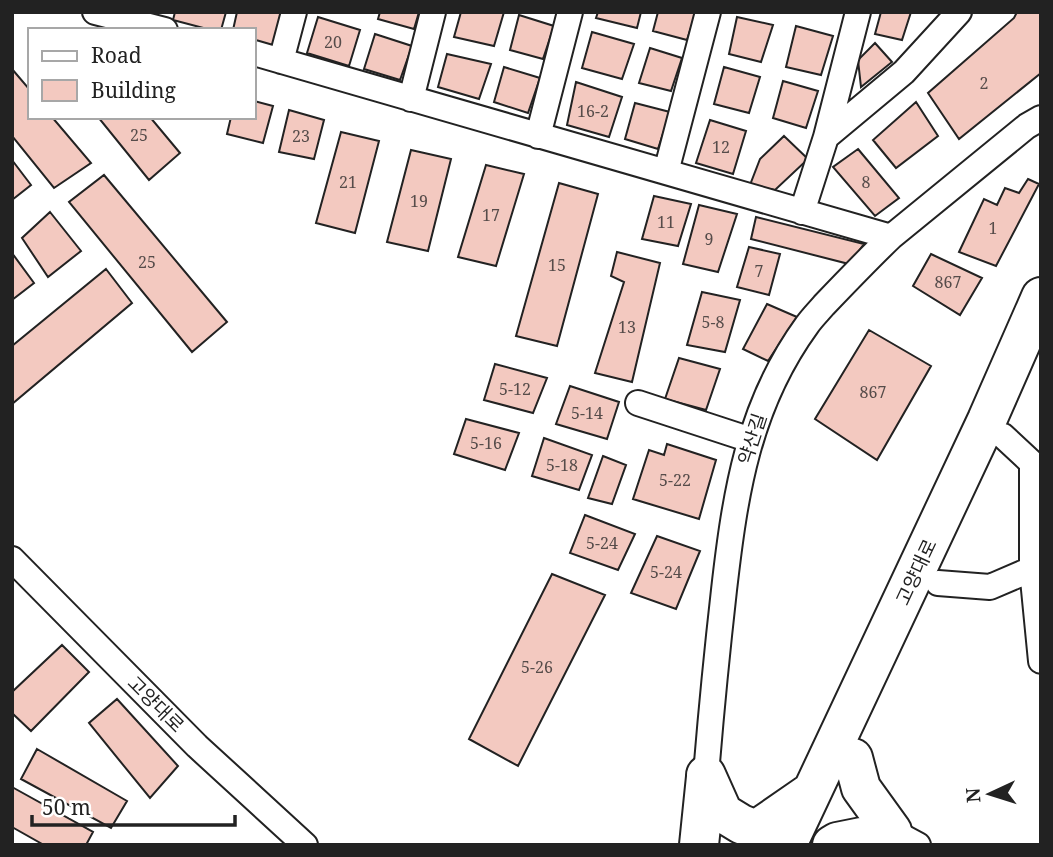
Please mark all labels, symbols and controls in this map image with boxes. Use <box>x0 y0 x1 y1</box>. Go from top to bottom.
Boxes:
legend <box>28 28 256 119</box>
house number: 20 <box>324 31 342 53</box>
text: Road <box>91 41 142 69</box>
house number: 2 <box>980 72 988 94</box>
text: Building <box>91 76 176 104</box>
house number: 16-2 <box>577 100 609 122</box>
house number: 25 <box>130 124 148 146</box>
house number: 23 <box>292 125 310 147</box>
house number: 12 <box>712 136 730 158</box>
house number: 21 <box>339 171 357 193</box>
house number: 8 <box>862 171 871 193</box>
house number: 19 <box>410 190 428 212</box>
house number: 17 <box>482 204 500 226</box>
house number: 11 <box>657 211 675 233</box>
house number: 1 <box>989 217 997 239</box>
house number: 9 <box>705 228 713 250</box>
house number: 25 <box>138 251 156 273</box>
house number: 15 <box>548 254 566 276</box>
house number: 7 <box>755 260 764 282</box>
house number: 867 <box>935 271 961 293</box>
house number: 5-8 <box>702 311 724 333</box>
house number: 13 <box>618 316 636 338</box>
house number: 5-12 <box>499 378 531 400</box>
house number: 867 <box>860 381 886 403</box>
house number: 5-14 <box>571 402 603 424</box>
street label: 약산길 <box>732 410 772 468</box>
house number: 5-16 <box>470 432 502 454</box>
house number: 5-18 <box>546 454 578 476</box>
house number: 5-22 <box>659 469 691 491</box>
house number: 5-24 <box>586 532 618 554</box>
street label: 고양대로 <box>889 535 943 609</box>
house number: 5-24 <box>650 561 682 583</box>
house number: 5-26 <box>521 656 553 678</box>
street label: 고양대로 <box>122 670 190 738</box>
north arrow <box>955 759 1025 829</box>
scale bar <box>32 784 234 828</box>
text: N <box>960 787 987 804</box>
text: 50 m <box>42 793 91 821</box>

